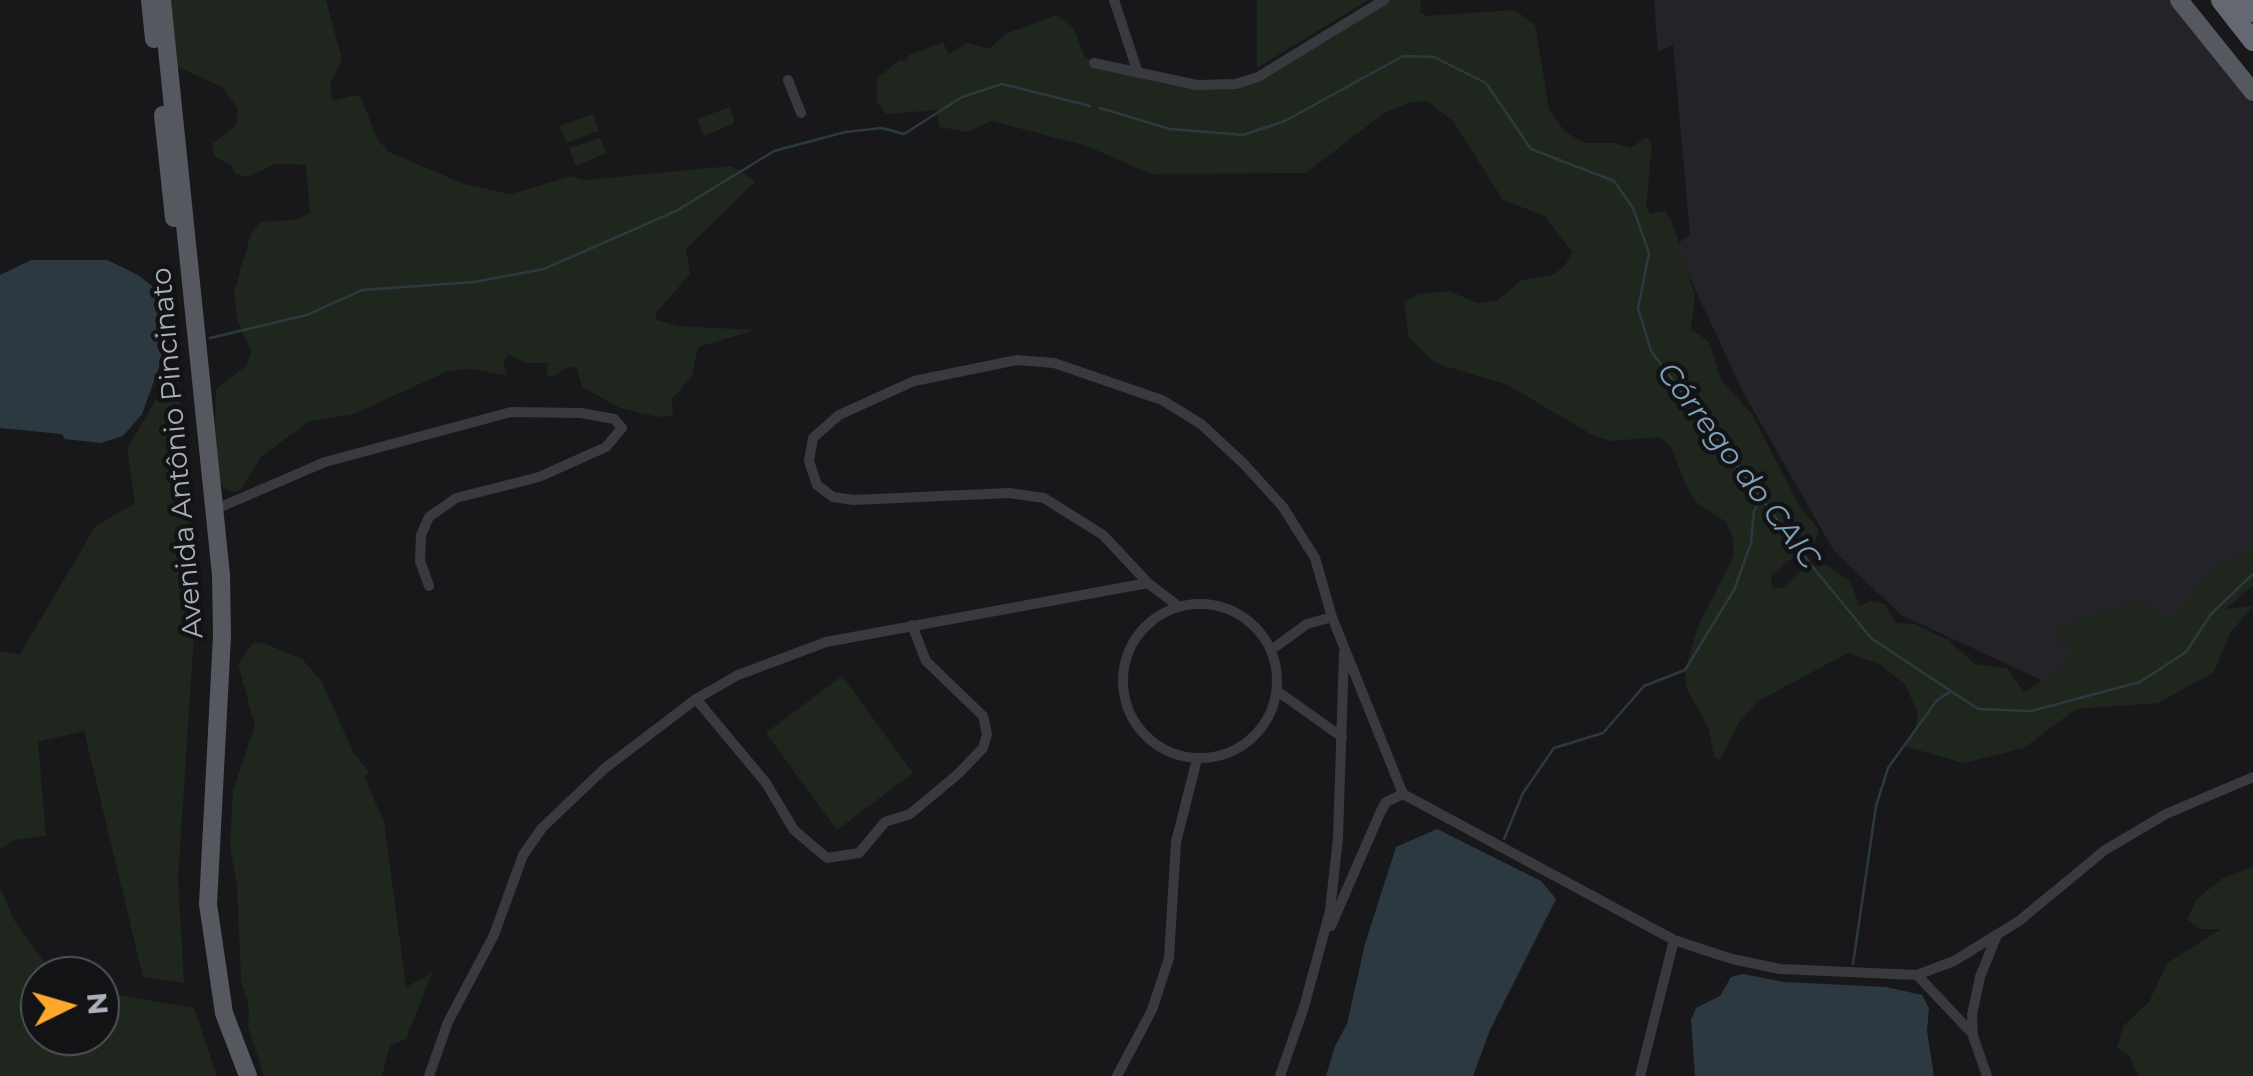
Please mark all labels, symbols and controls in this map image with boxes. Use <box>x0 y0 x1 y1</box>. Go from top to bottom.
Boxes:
street label: Avenida Antônio Pincinato <box>145 266 211 640</box>
water label: Córrego do CAIC <box>1649 356 1827 576</box>
north arrow <box>20 956 120 1056</box>
text: N <box>80 991 116 1016</box>

